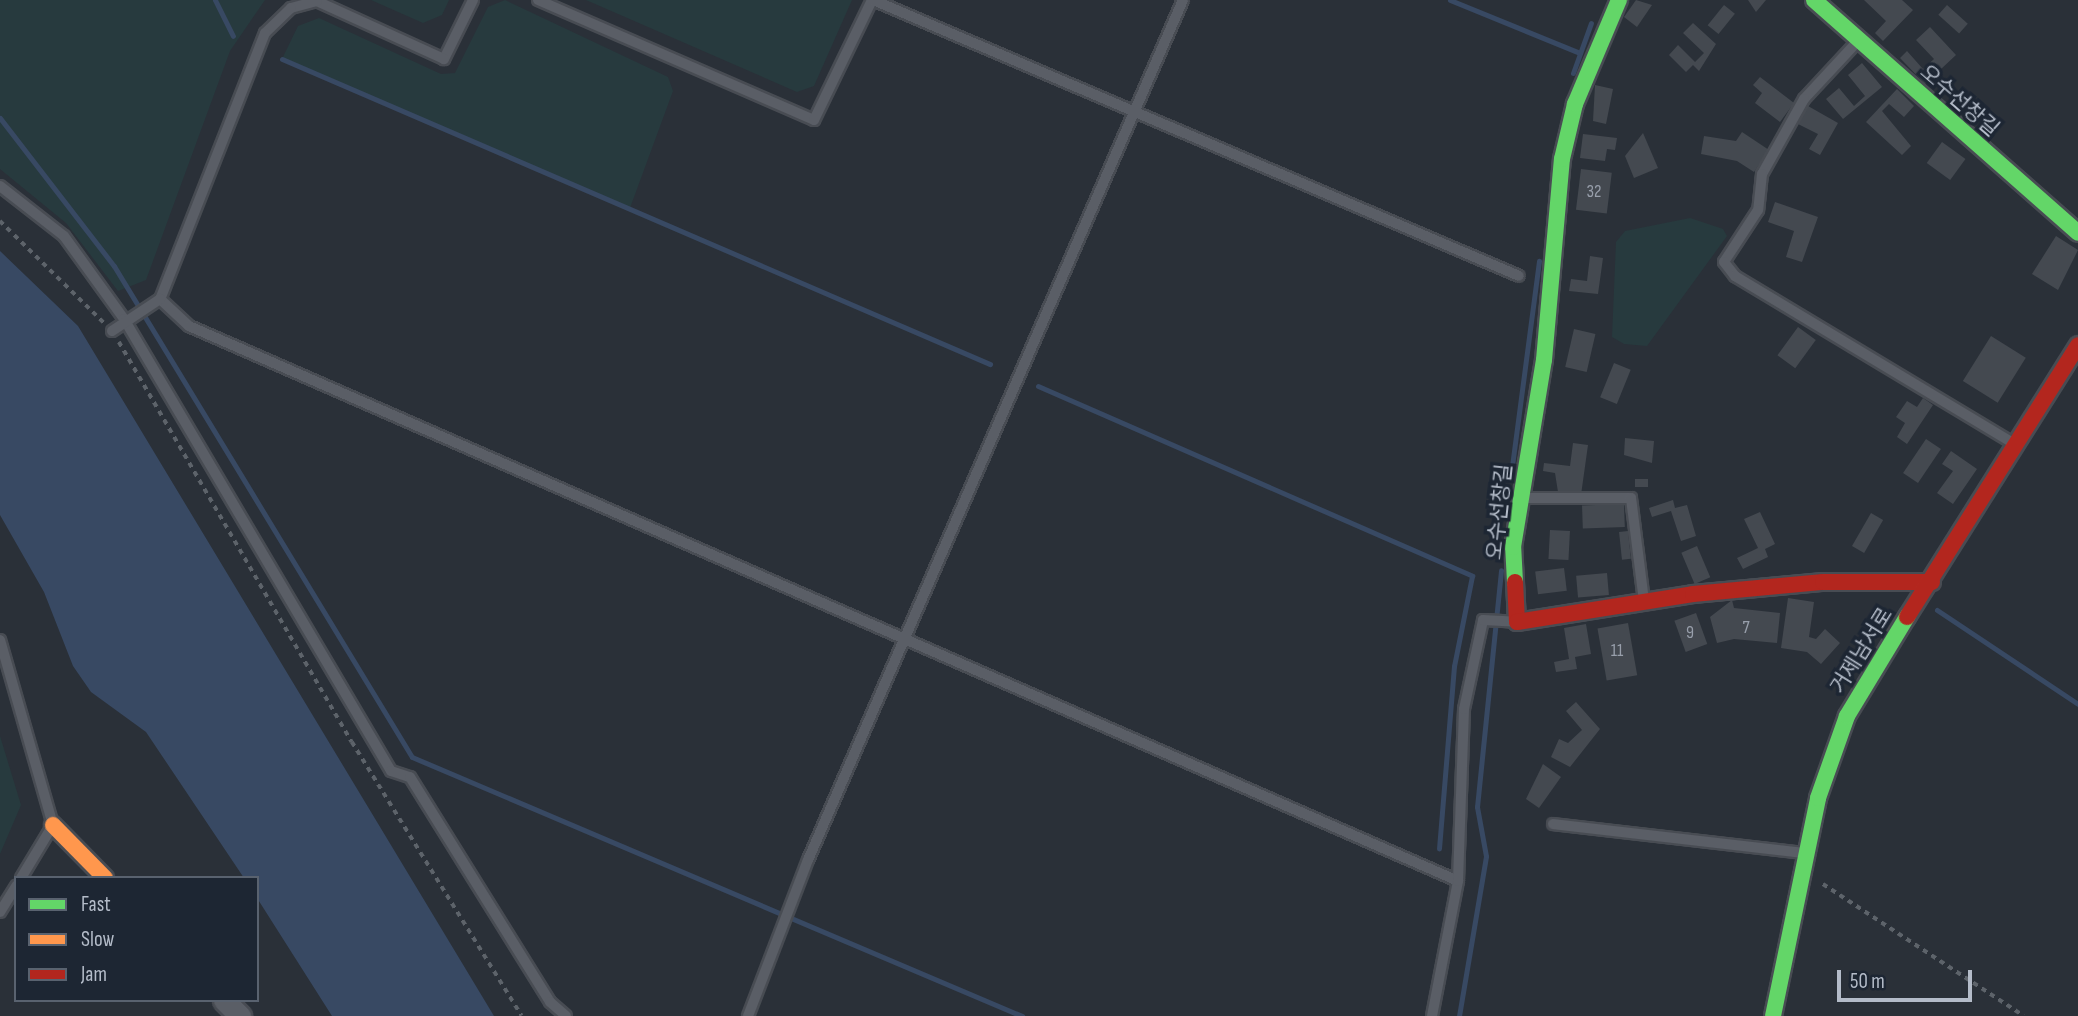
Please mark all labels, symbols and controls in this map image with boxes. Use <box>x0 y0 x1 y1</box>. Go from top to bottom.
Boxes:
street label: 오수선창길 <box>1914 60 2004 142</box>
house number: 32 <box>1587 181 1601 203</box>
street label: 오수선창길 <box>1482 463 1518 561</box>
street label: 거제남서로 <box>1826 603 1898 699</box>
house number: 7 <box>1742 617 1750 639</box>
house number: 9 <box>1686 622 1694 644</box>
house number: 11 <box>1611 640 1623 662</box>
legend <box>14 876 259 1002</box>
text: Fast <box>81 892 111 917</box>
text: Slow <box>81 927 114 952</box>
scale bar <box>1840 956 1975 1000</box>
text: Jam <box>81 962 107 987</box>
text: 50 m <box>1850 969 1885 994</box>

